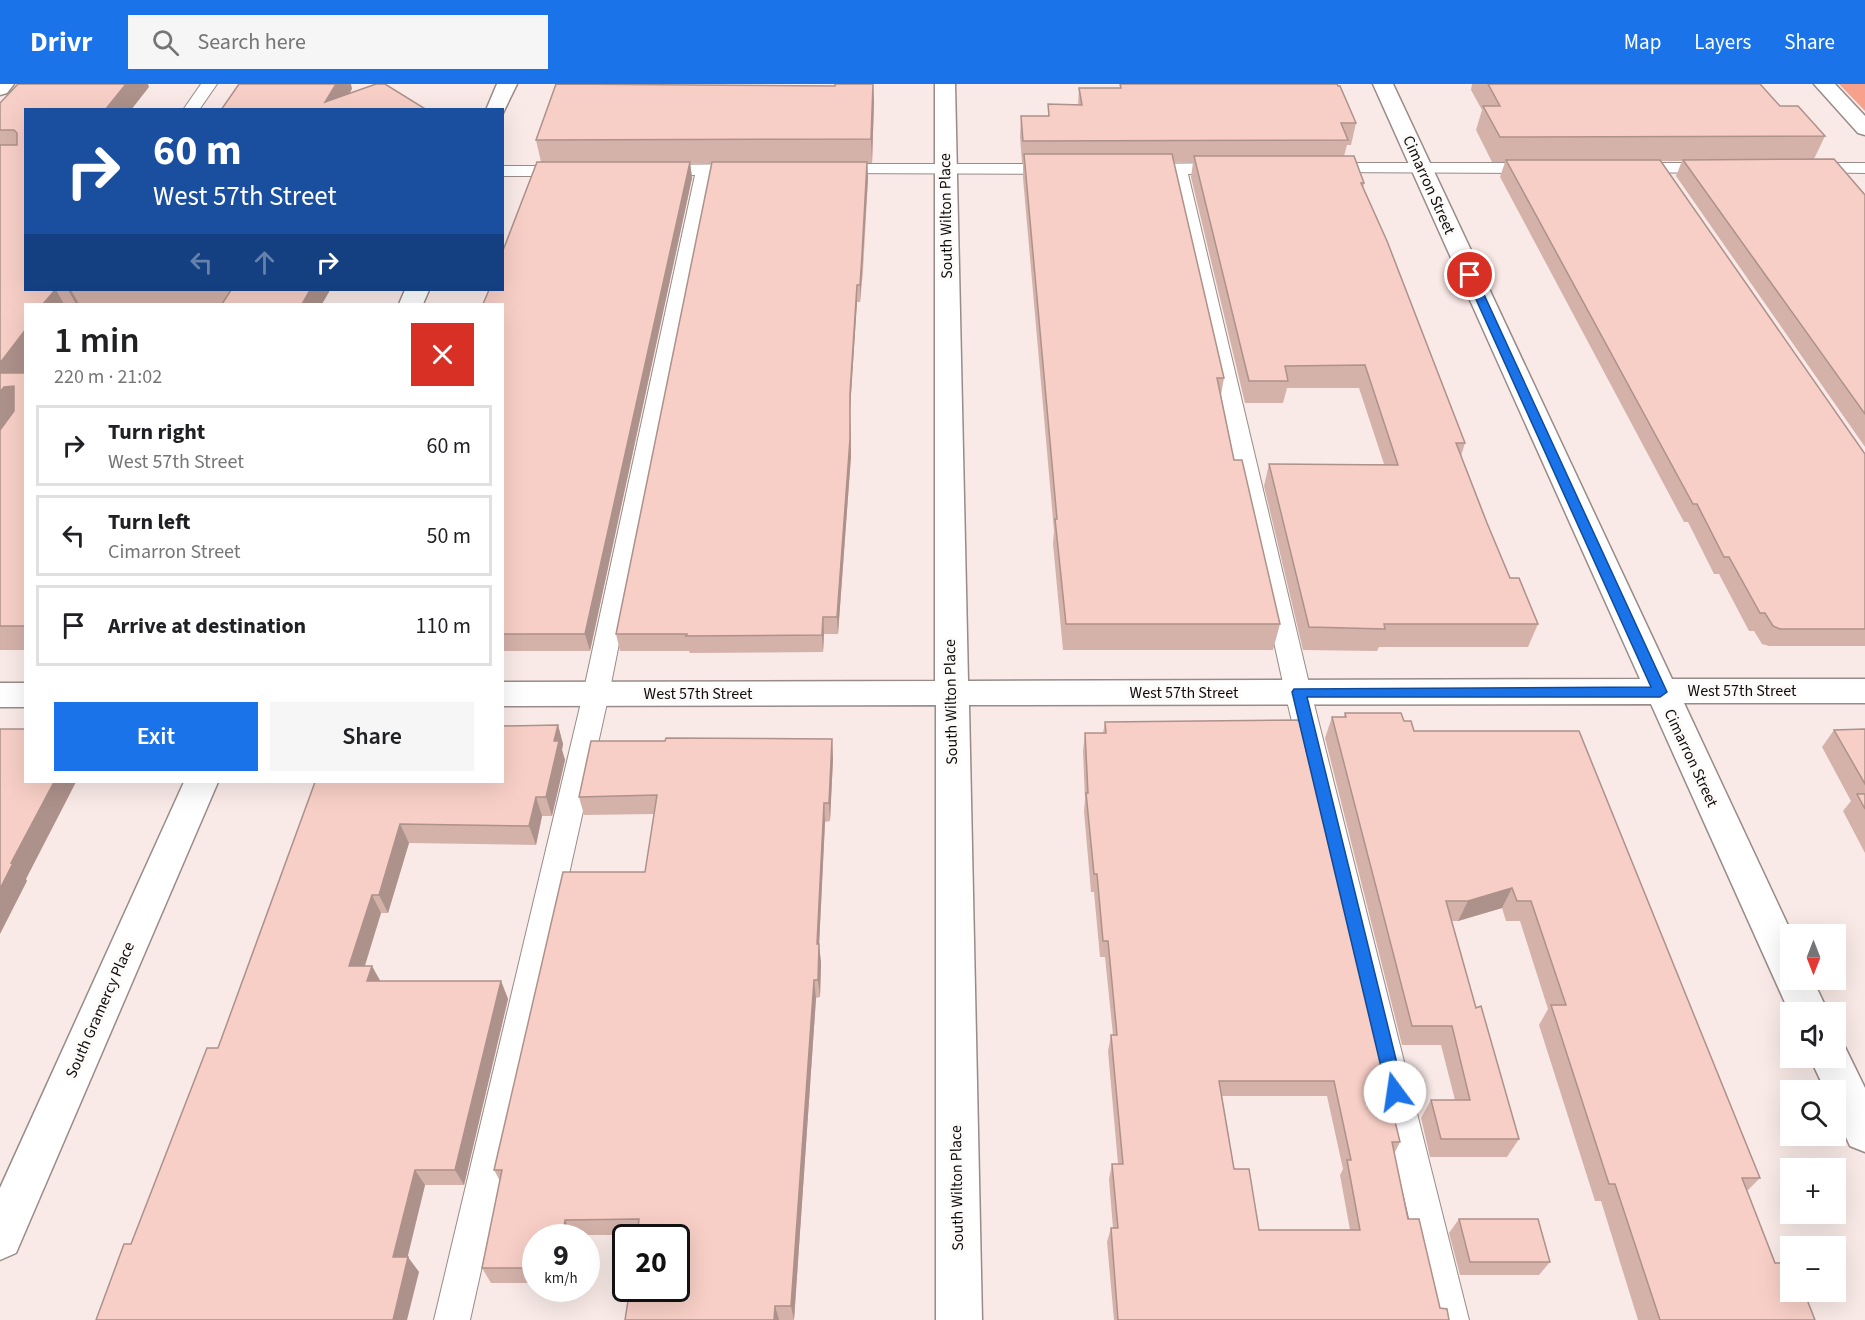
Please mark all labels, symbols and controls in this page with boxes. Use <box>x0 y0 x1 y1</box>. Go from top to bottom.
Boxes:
search box <box>128 15 548 69</box>
text: Drivr <box>30 22 92 62</box>
icon: search <box>149 26 182 59</box>
text: Search here <box>197 26 306 58</box>
text: Map <box>1624 27 1661 57</box>
text: Layers <box>1694 27 1751 57</box>
text: Share <box>1784 27 1835 57</box>
text: 60 m <box>153 121 242 181</box>
icon: right <box>54 132 132 210</box>
street label: Cimarron Street <box>1397 132 1461 238</box>
street label: South Wilton Place <box>934 153 958 279</box>
text: West 57th Street <box>153 177 337 216</box>
icon: left <box>185 246 218 279</box>
icon: ahead <box>248 246 281 279</box>
icon: right <box>311 246 344 279</box>
pin <box>1444 249 1495 300</box>
icon: arrive <box>1453 258 1486 291</box>
text: 1 min <box>54 315 140 366</box>
button: close <box>411 323 474 386</box>
text: 220 m · 21:02 <box>54 363 162 391</box>
text: Turn right <box>108 416 205 448</box>
icon: right <box>57 429 90 462</box>
text: 60 m <box>426 430 471 462</box>
text: West 57th Street <box>108 448 244 476</box>
text: Turn left <box>108 506 190 538</box>
icon: left <box>57 519 90 552</box>
text: 50 m <box>426 520 471 552</box>
text: Cimarron Street <box>108 538 241 566</box>
icon: arrive <box>57 609 90 642</box>
text: Arrive at destination <box>108 610 306 642</box>
text: 110 m <box>416 610 471 642</box>
street label: South Wilton Place <box>939 639 963 765</box>
street label: West 57th Street <box>1688 680 1797 702</box>
street label: West 57th Street <box>1130 682 1239 704</box>
street label: West 57th Street <box>644 683 753 705</box>
button: Exit <box>54 702 258 771</box>
button: Share <box>270 702 474 771</box>
street label: Cimarron Street <box>1659 705 1724 811</box>
north arrow <box>1780 924 1846 990</box>
map controls <box>1780 924 1846 1302</box>
street label: South Gramercy Place <box>60 938 140 1082</box>
button: sound <box>1780 1002 1846 1068</box>
position arrow <box>1363 1060 1427 1124</box>
button: search <box>1780 1080 1846 1146</box>
street label: South Wilton Place <box>945 1125 969 1251</box>
button: + <box>1780 1158 1846 1224</box>
speed limit sign: 20 <box>612 1224 690 1302</box>
text: 9 <box>553 1234 569 1277</box>
button: − <box>1780 1236 1846 1302</box>
text: km/h <box>544 1268 578 1289</box>

